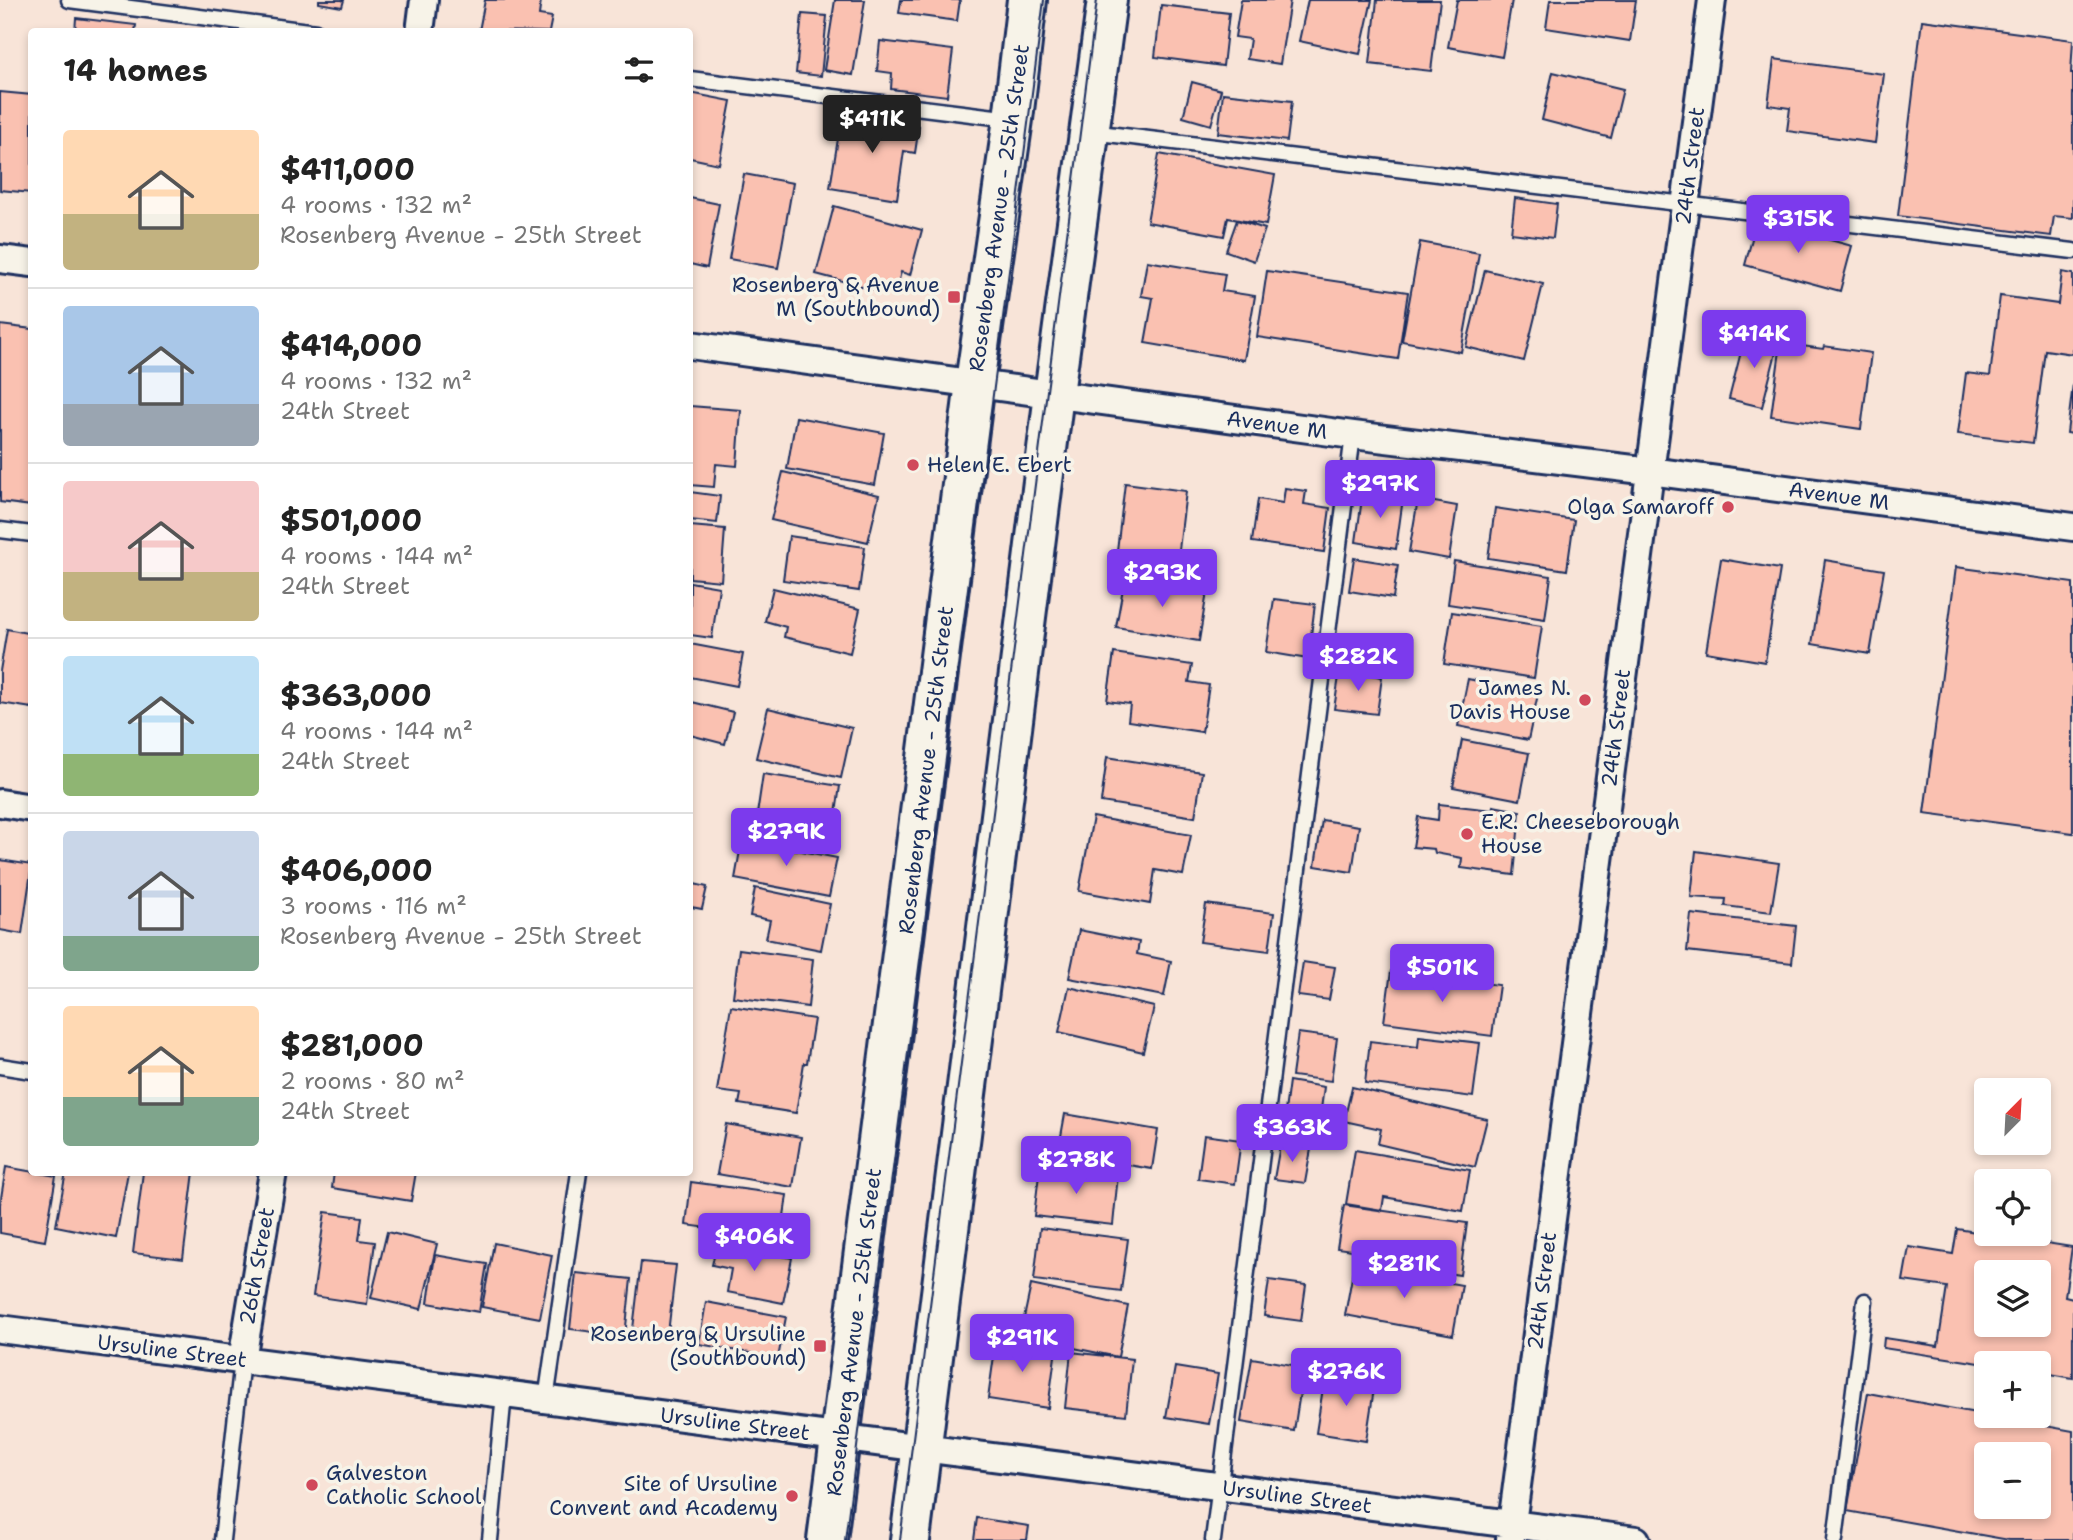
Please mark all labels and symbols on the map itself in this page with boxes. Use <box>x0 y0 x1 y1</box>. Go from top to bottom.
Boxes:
street label: Rosenberg Avenue - 25th Street <box>962 43 1036 373</box>
pin: $411K <box>823 96 921 155</box>
street label: 24th Street <box>1669 105 1711 227</box>
pin: $315K <box>1749 196 1847 255</box>
place label: Rosenberg & Avenue M (Southbound) <box>732 271 940 323</box>
marker: Rosenberg & Avenue M (Southbound) <box>946 289 962 305</box>
pin: $414K <box>1705 310 1803 370</box>
street label: Avenue M <box>1225 404 1329 446</box>
place label: Helen E. Ebert <box>927 451 1072 479</box>
marker: Helen E. Ebert <box>905 457 921 473</box>
pin: $297K <box>1331 461 1429 520</box>
street label: Avenue M <box>1787 475 1891 517</box>
place label: Olga Samaroff <box>1567 493 1714 521</box>
marker: Olga Samaroff <box>1720 499 1736 515</box>
pin: $293K <box>1113 550 1211 609</box>
street label: Rosenberg Avenue - 25th Street <box>892 604 960 936</box>
pin: $282K <box>1309 634 1407 693</box>
street label: 24th Street <box>1595 667 1637 789</box>
place label: James N. Davis House <box>1449 674 1571 726</box>
marker: James N. Davis House <box>1577 692 1593 708</box>
pin: $279K <box>737 808 835 868</box>
place label: E.R. Cheeseborough House <box>1481 808 1680 860</box>
marker: E.R. Cheeseborough House <box>1459 826 1475 842</box>
pin: $501K <box>1393 944 1491 1004</box>
north arrow <box>1974 1078 2051 1155</box>
pin: $363K <box>1243 1104 1341 1164</box>
pin: $278K <box>1027 1136 1125 1196</box>
street label: Rosenberg Avenue - 25th Street <box>820 1166 888 1498</box>
street label: 26th Street <box>233 1205 281 1327</box>
pin: $406K <box>705 1214 803 1273</box>
street label: 24th Street <box>1521 1230 1563 1352</box>
pin: $281K <box>1355 1240 1453 1300</box>
pin: $291K <box>973 1314 1071 1374</box>
place label: Rosenberg & Ursuline (Southbound) <box>590 1320 806 1372</box>
street label: Ursuline Street <box>96 1328 248 1374</box>
marker: Rosenberg & Ursuline (Southbound) <box>812 1338 828 1354</box>
pin: $276K <box>1297 1348 1395 1408</box>
street label: Ursuline Street <box>659 1401 811 1447</box>
place label: Galveston Catholic School <box>326 1459 482 1511</box>
place label: Site of Ursuline Convent and Academy <box>549 1470 778 1522</box>
street label: Ursuline Street <box>1221 1474 1373 1520</box>
marker: Galveston Catholic School <box>304 1477 320 1493</box>
marker: Site of Ursuline Convent and Academy <box>784 1488 800 1504</box>

